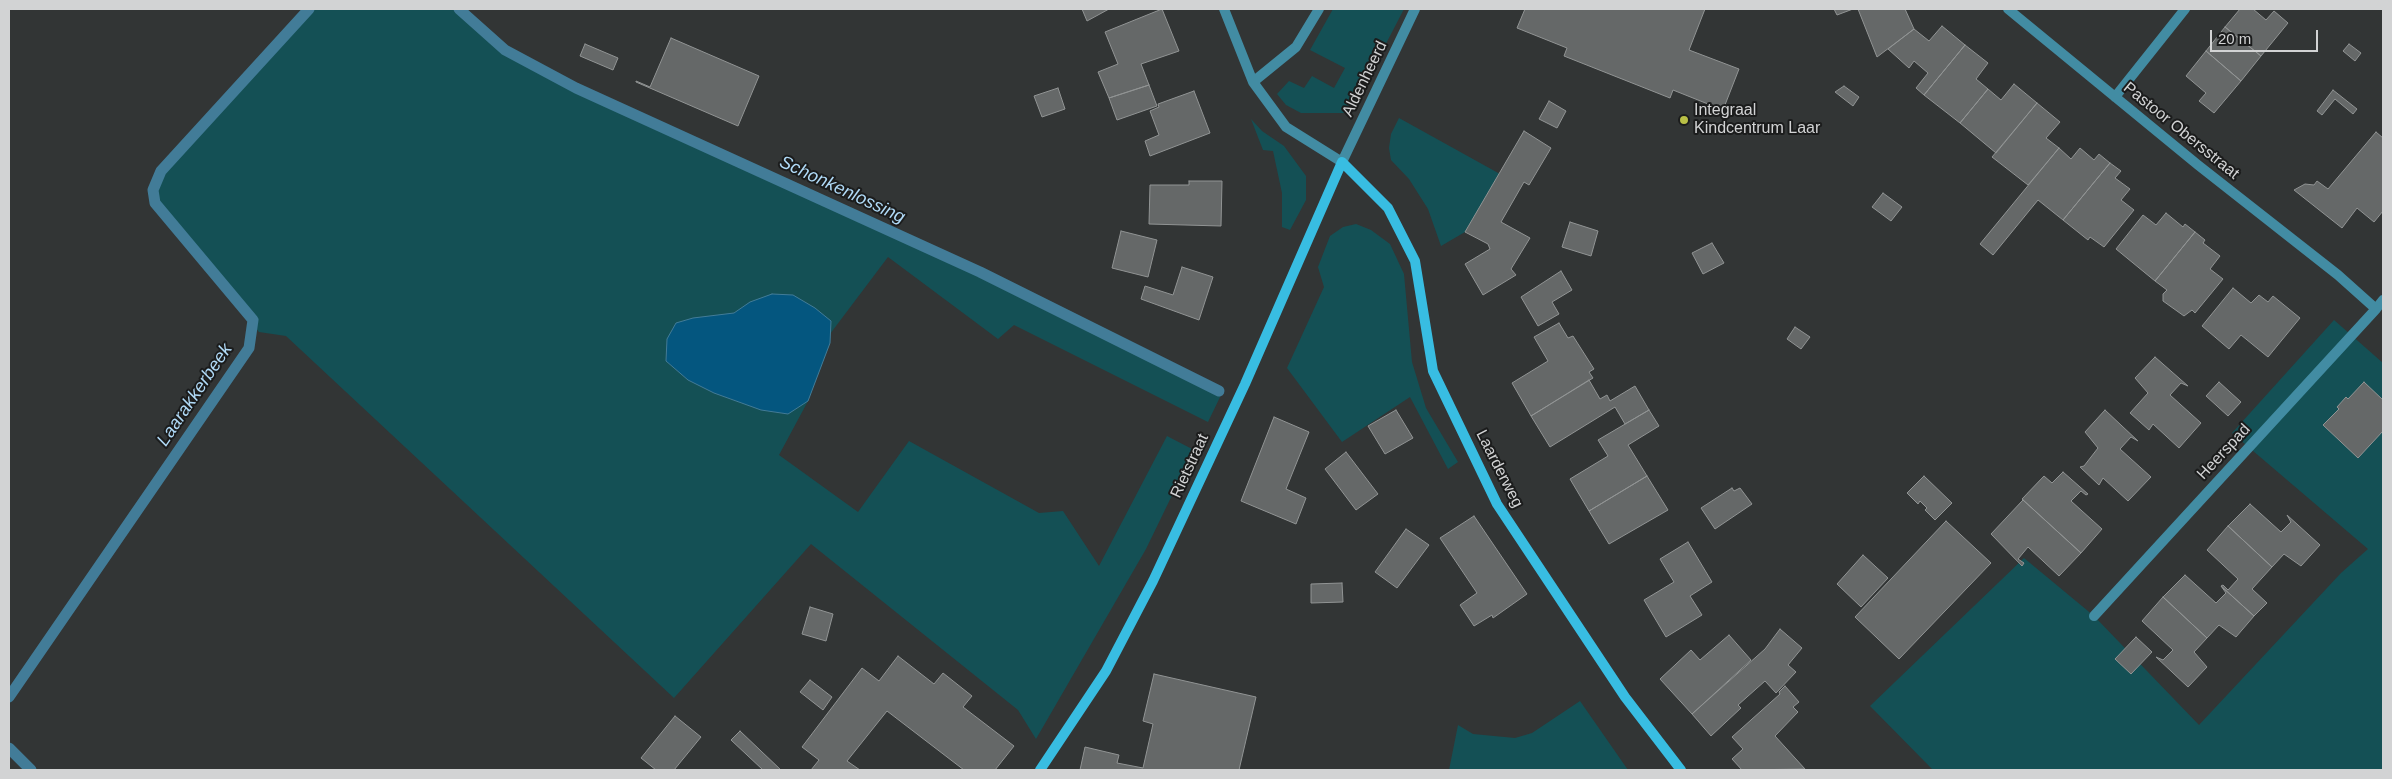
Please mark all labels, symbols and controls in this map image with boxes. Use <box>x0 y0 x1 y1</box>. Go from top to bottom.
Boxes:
scale bar <box>2212 20 2320 52</box>
text: 20 m <box>2218 30 2251 47</box>
street label: Aldenheerd <box>1338 38 1392 120</box>
street label: Pastoor Obersstraat <box>2119 78 2243 184</box>
place label: Integraal Kindcentrum Laar <box>1694 101 1820 139</box>
marker: Integraal Kindcentrum Laar <box>1678 114 1690 126</box>
water label: Schonkenlossing <box>776 151 908 229</box>
water label: Laarakkerbeek <box>153 340 237 450</box>
street label: Heerspad <box>2193 420 2255 484</box>
street label: Laarderweg <box>1471 427 1527 511</box>
street label: Rietstraat <box>1167 431 1213 501</box>

